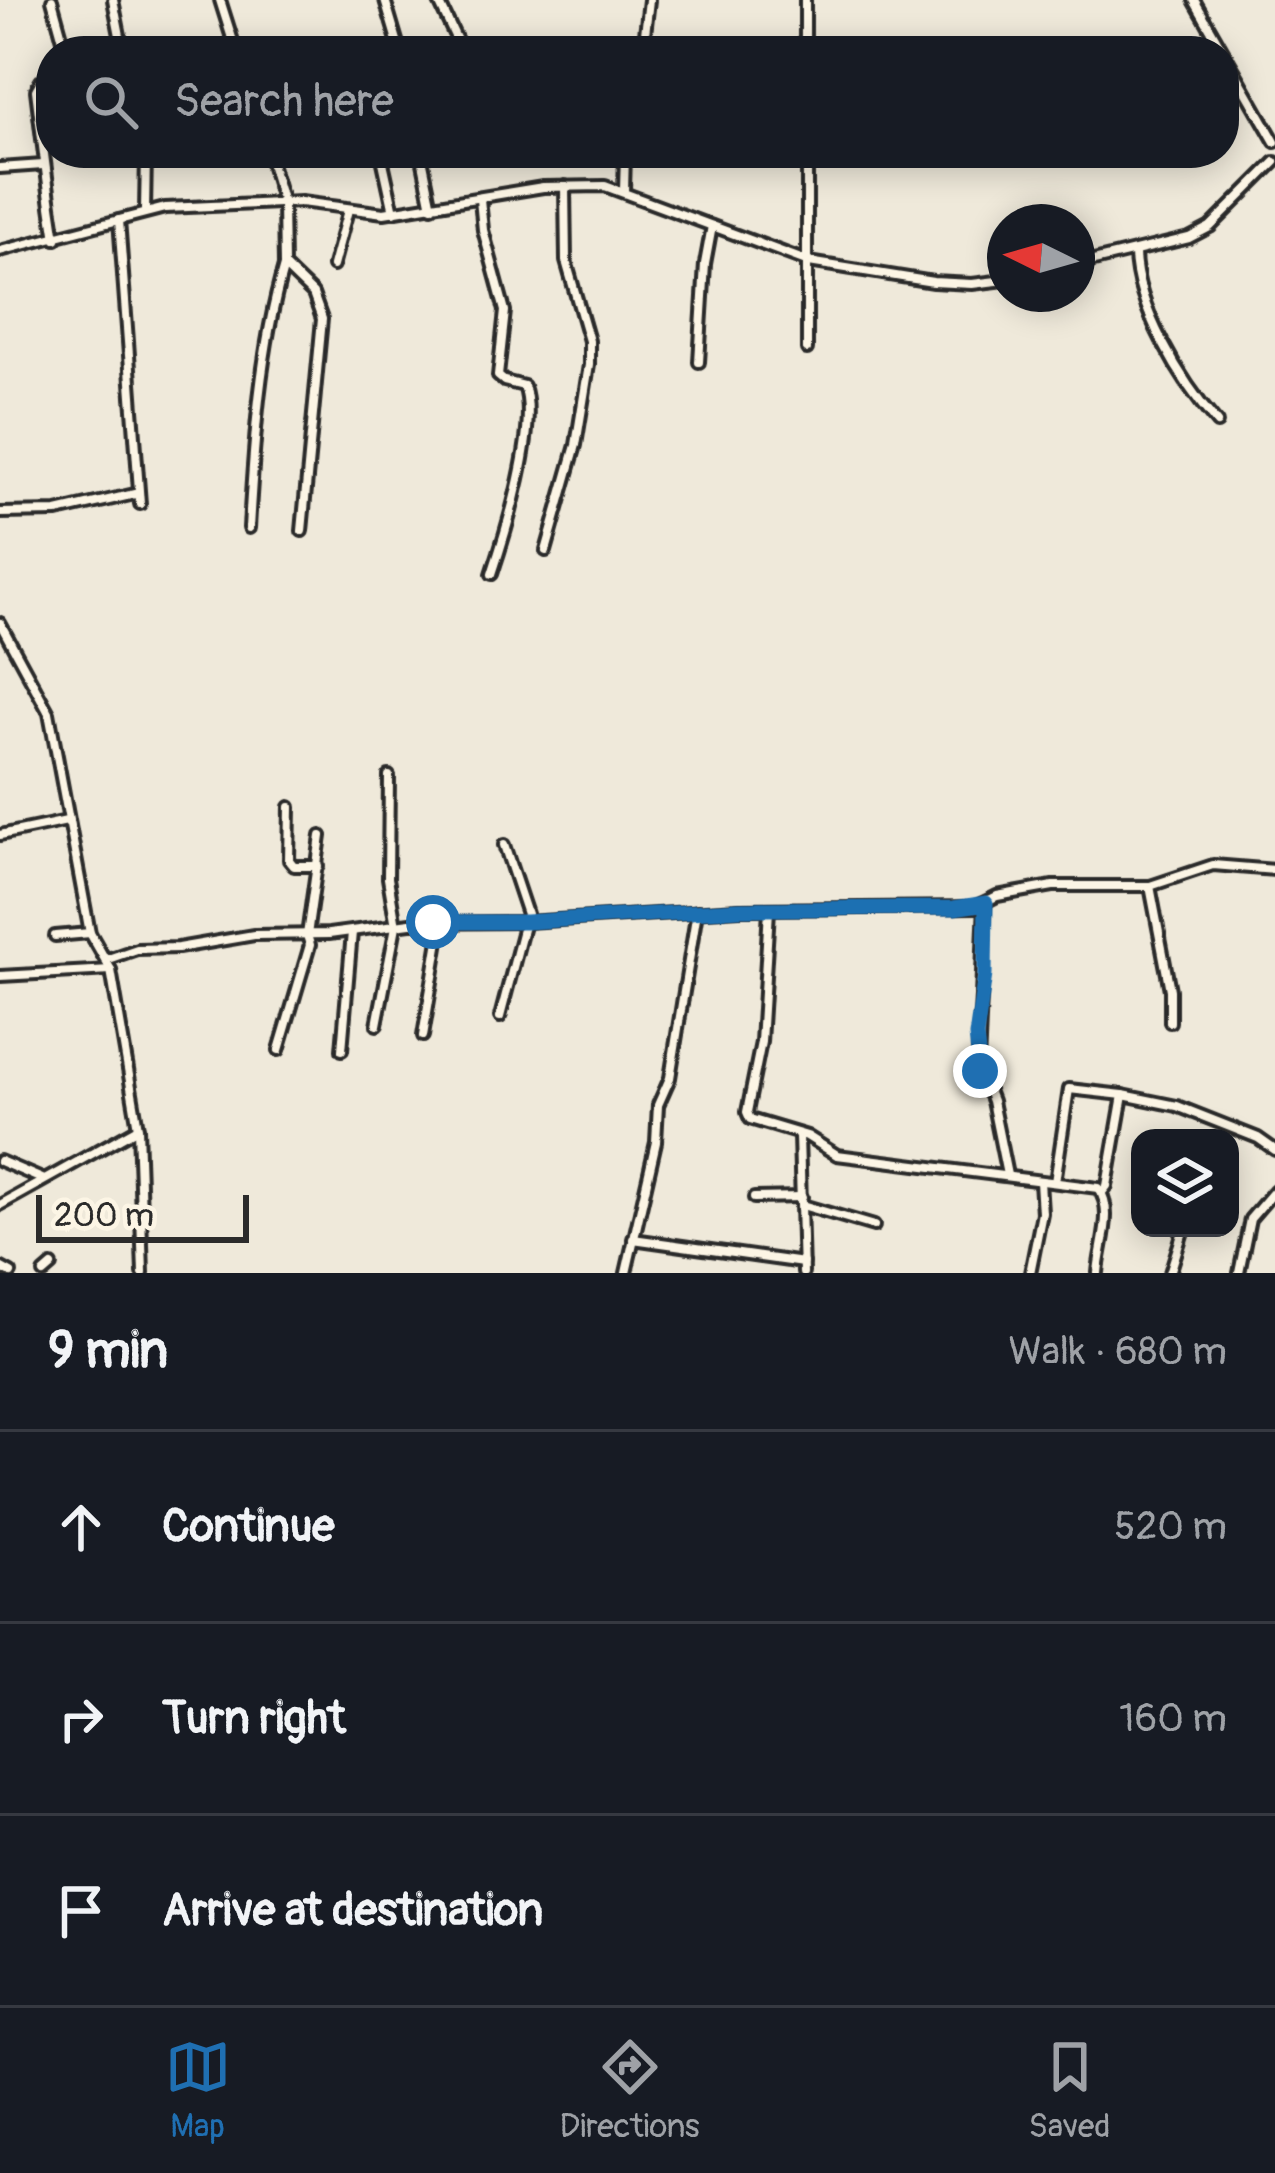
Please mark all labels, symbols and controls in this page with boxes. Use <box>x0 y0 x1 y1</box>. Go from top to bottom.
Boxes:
search box <box>36 36 1239 168</box>
icon: search <box>78 69 144 135</box>
text: Search here <box>174 74 394 130</box>
north arrow <box>987 204 1095 312</box>
route start <box>406 895 460 949</box>
route end <box>953 1044 1007 1098</box>
map controls <box>1131 1129 1239 1237</box>
button: layers <box>1131 1129 1239 1237</box>
scale bar <box>36 1189 249 1242</box>
text: 200 m <box>54 1195 154 1236</box>
text: 9 min <box>48 1319 168 1383</box>
text: Walk · 680 m <box>1008 1327 1227 1376</box>
icon: ahead <box>48 1494 114 1560</box>
text: Continue <box>162 1499 335 1555</box>
text: 520 m <box>1114 1502 1227 1551</box>
icon: right <box>48 1686 114 1752</box>
text: Turn right <box>162 1691 346 1747</box>
text: 160 m <box>1119 1694 1227 1743</box>
icon: arrive <box>48 1878 114 1944</box>
text: Arrive at destination <box>162 1883 543 1939</box>
tab: Map <box>165 2034 231 2147</box>
tab: Directions <box>560 2034 700 2147</box>
tab: Saved <box>1029 2034 1110 2147</box>

